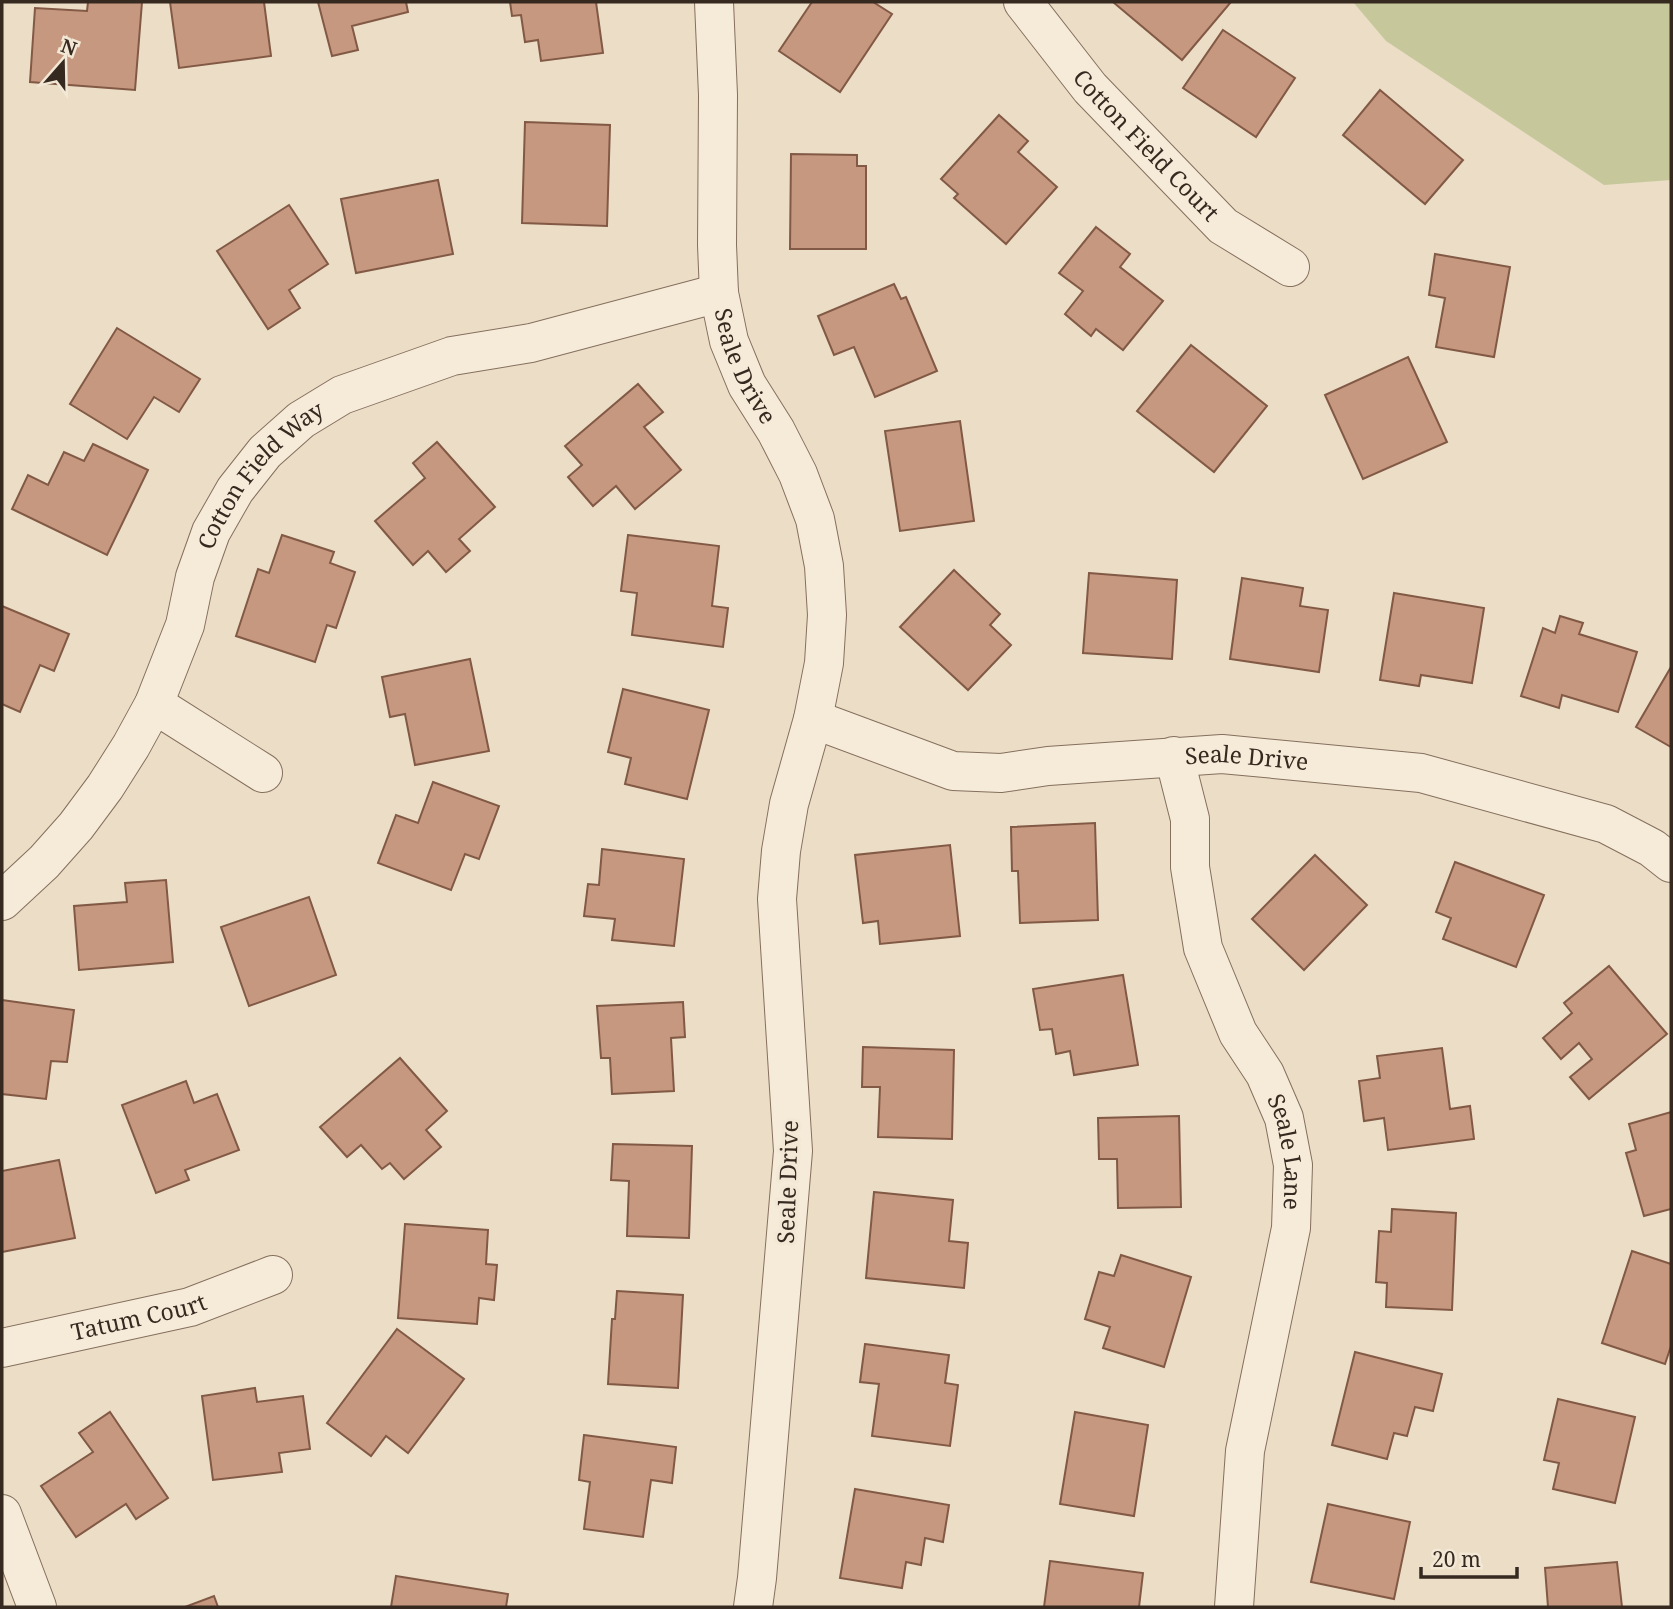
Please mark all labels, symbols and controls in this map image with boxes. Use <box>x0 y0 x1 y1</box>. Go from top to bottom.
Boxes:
north arrow <box>28 28 98 98</box>
text: N <box>57 32 80 62</box>
street label: Cotton Field Court <box>1066 62 1227 228</box>
street label: Seale Drive <box>708 305 784 430</box>
street label: Cotton Field Way <box>189 393 329 553</box>
street label: Seale Drive <box>1184 737 1310 777</box>
street label: Seale Lane <box>1260 1088 1311 1211</box>
street label: Seale Drive <box>769 1120 805 1244</box>
street label: Tatum Court <box>68 1285 211 1348</box>
scale bar <box>1421 1536 1517 1580</box>
text: 20 m <box>1432 1545 1481 1573</box>

